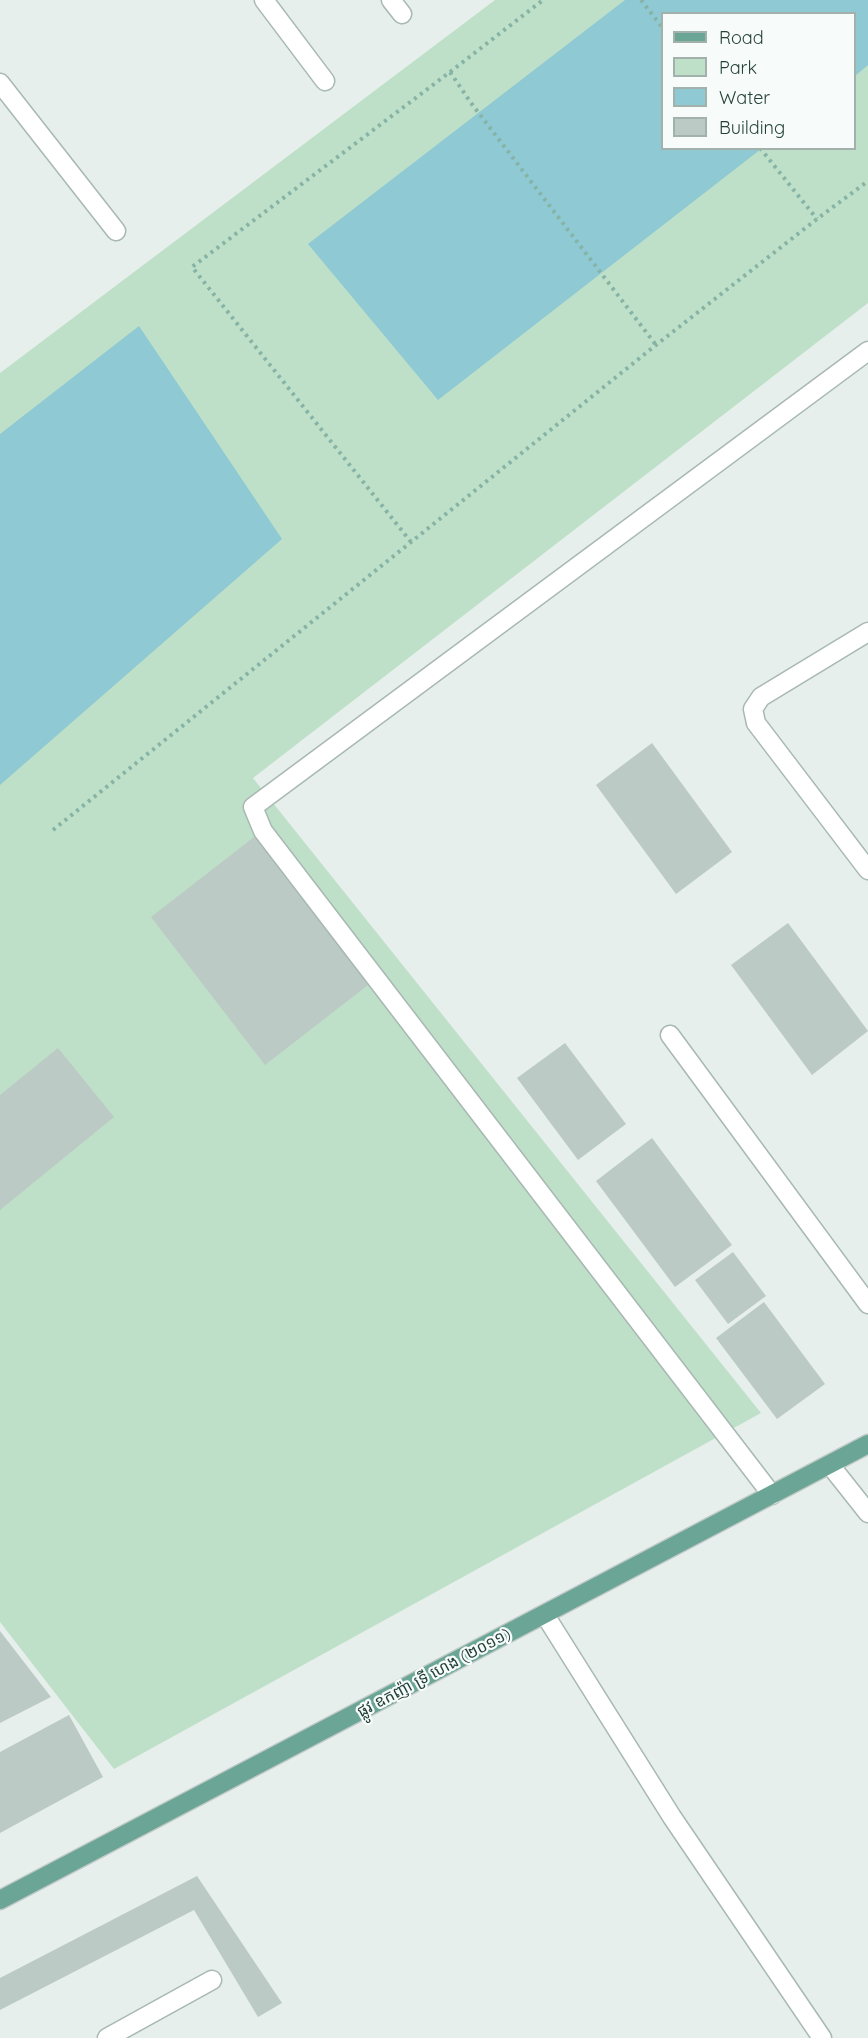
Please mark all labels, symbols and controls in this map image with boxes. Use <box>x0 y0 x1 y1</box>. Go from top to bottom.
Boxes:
legend <box>661 12 856 150</box>
text: Road <box>719 26 764 49</box>
text: Park <box>719 56 757 79</box>
text: Water <box>719 86 770 109</box>
text: Building <box>719 116 785 139</box>
street label: ផ្លូវ ឧកញ៉ា ទ្រី ហេង (២០១១) <box>354 1624 514 1722</box>

